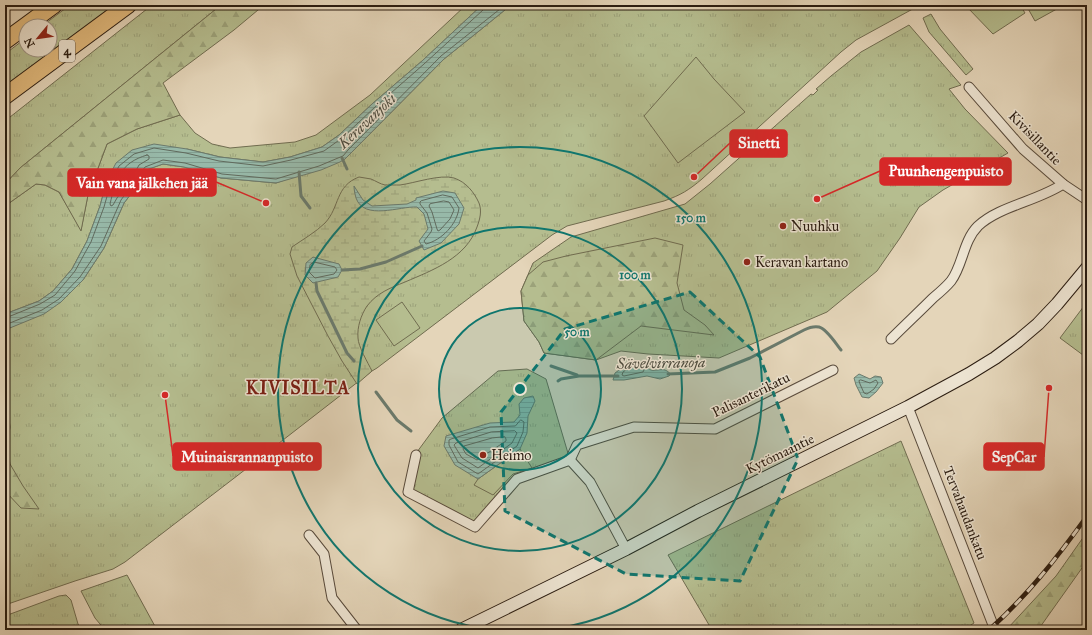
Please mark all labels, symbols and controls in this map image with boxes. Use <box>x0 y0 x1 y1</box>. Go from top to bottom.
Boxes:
north arrow <box>18 18 58 58</box>
text: N <box>21 35 38 50</box>
road number: 4 <box>59 40 75 62</box>
water label: Keravanjoki <box>334 89 400 153</box>
street label: Kivisillantie <box>1005 107 1065 169</box>
callout: Sinetti <box>730 130 787 157</box>
text: Sinetti <box>738 134 781 152</box>
callout: Puunhengenpuisto <box>880 158 1011 185</box>
text: Puunhengenpuisto <box>889 162 1004 181</box>
callout: Vain vana jälkehen jää <box>68 169 216 196</box>
text: Vain vana jälkehen jää <box>75 174 208 193</box>
text: 150 m <box>676 211 707 225</box>
place label: Nuuhku <box>791 218 840 235</box>
marker: Nuuhku <box>778 221 788 231</box>
place label: Keravan kartano <box>755 254 848 271</box>
marker: Keravan kartano <box>742 257 752 267</box>
text: 100 m <box>619 268 652 282</box>
text: 50 m <box>564 325 591 339</box>
water label: Sävelvirranoja <box>616 353 705 373</box>
street label: Palisanterikatu <box>709 369 793 421</box>
district label: KIVISILTA <box>246 377 350 399</box>
centre of rings <box>513 382 527 396</box>
street label: Kytömaantie <box>743 430 817 478</box>
callout: Muinaisrannanpuisto <box>173 443 321 470</box>
callout: SepCar <box>984 443 1044 470</box>
place label: Heimo <box>491 447 532 464</box>
text: Muinaisrannanpuisto <box>181 448 313 467</box>
text: SepCar <box>992 448 1037 467</box>
marker: Heimo <box>478 450 488 460</box>
street label: Tervahaudankatu <box>939 464 991 563</box>

